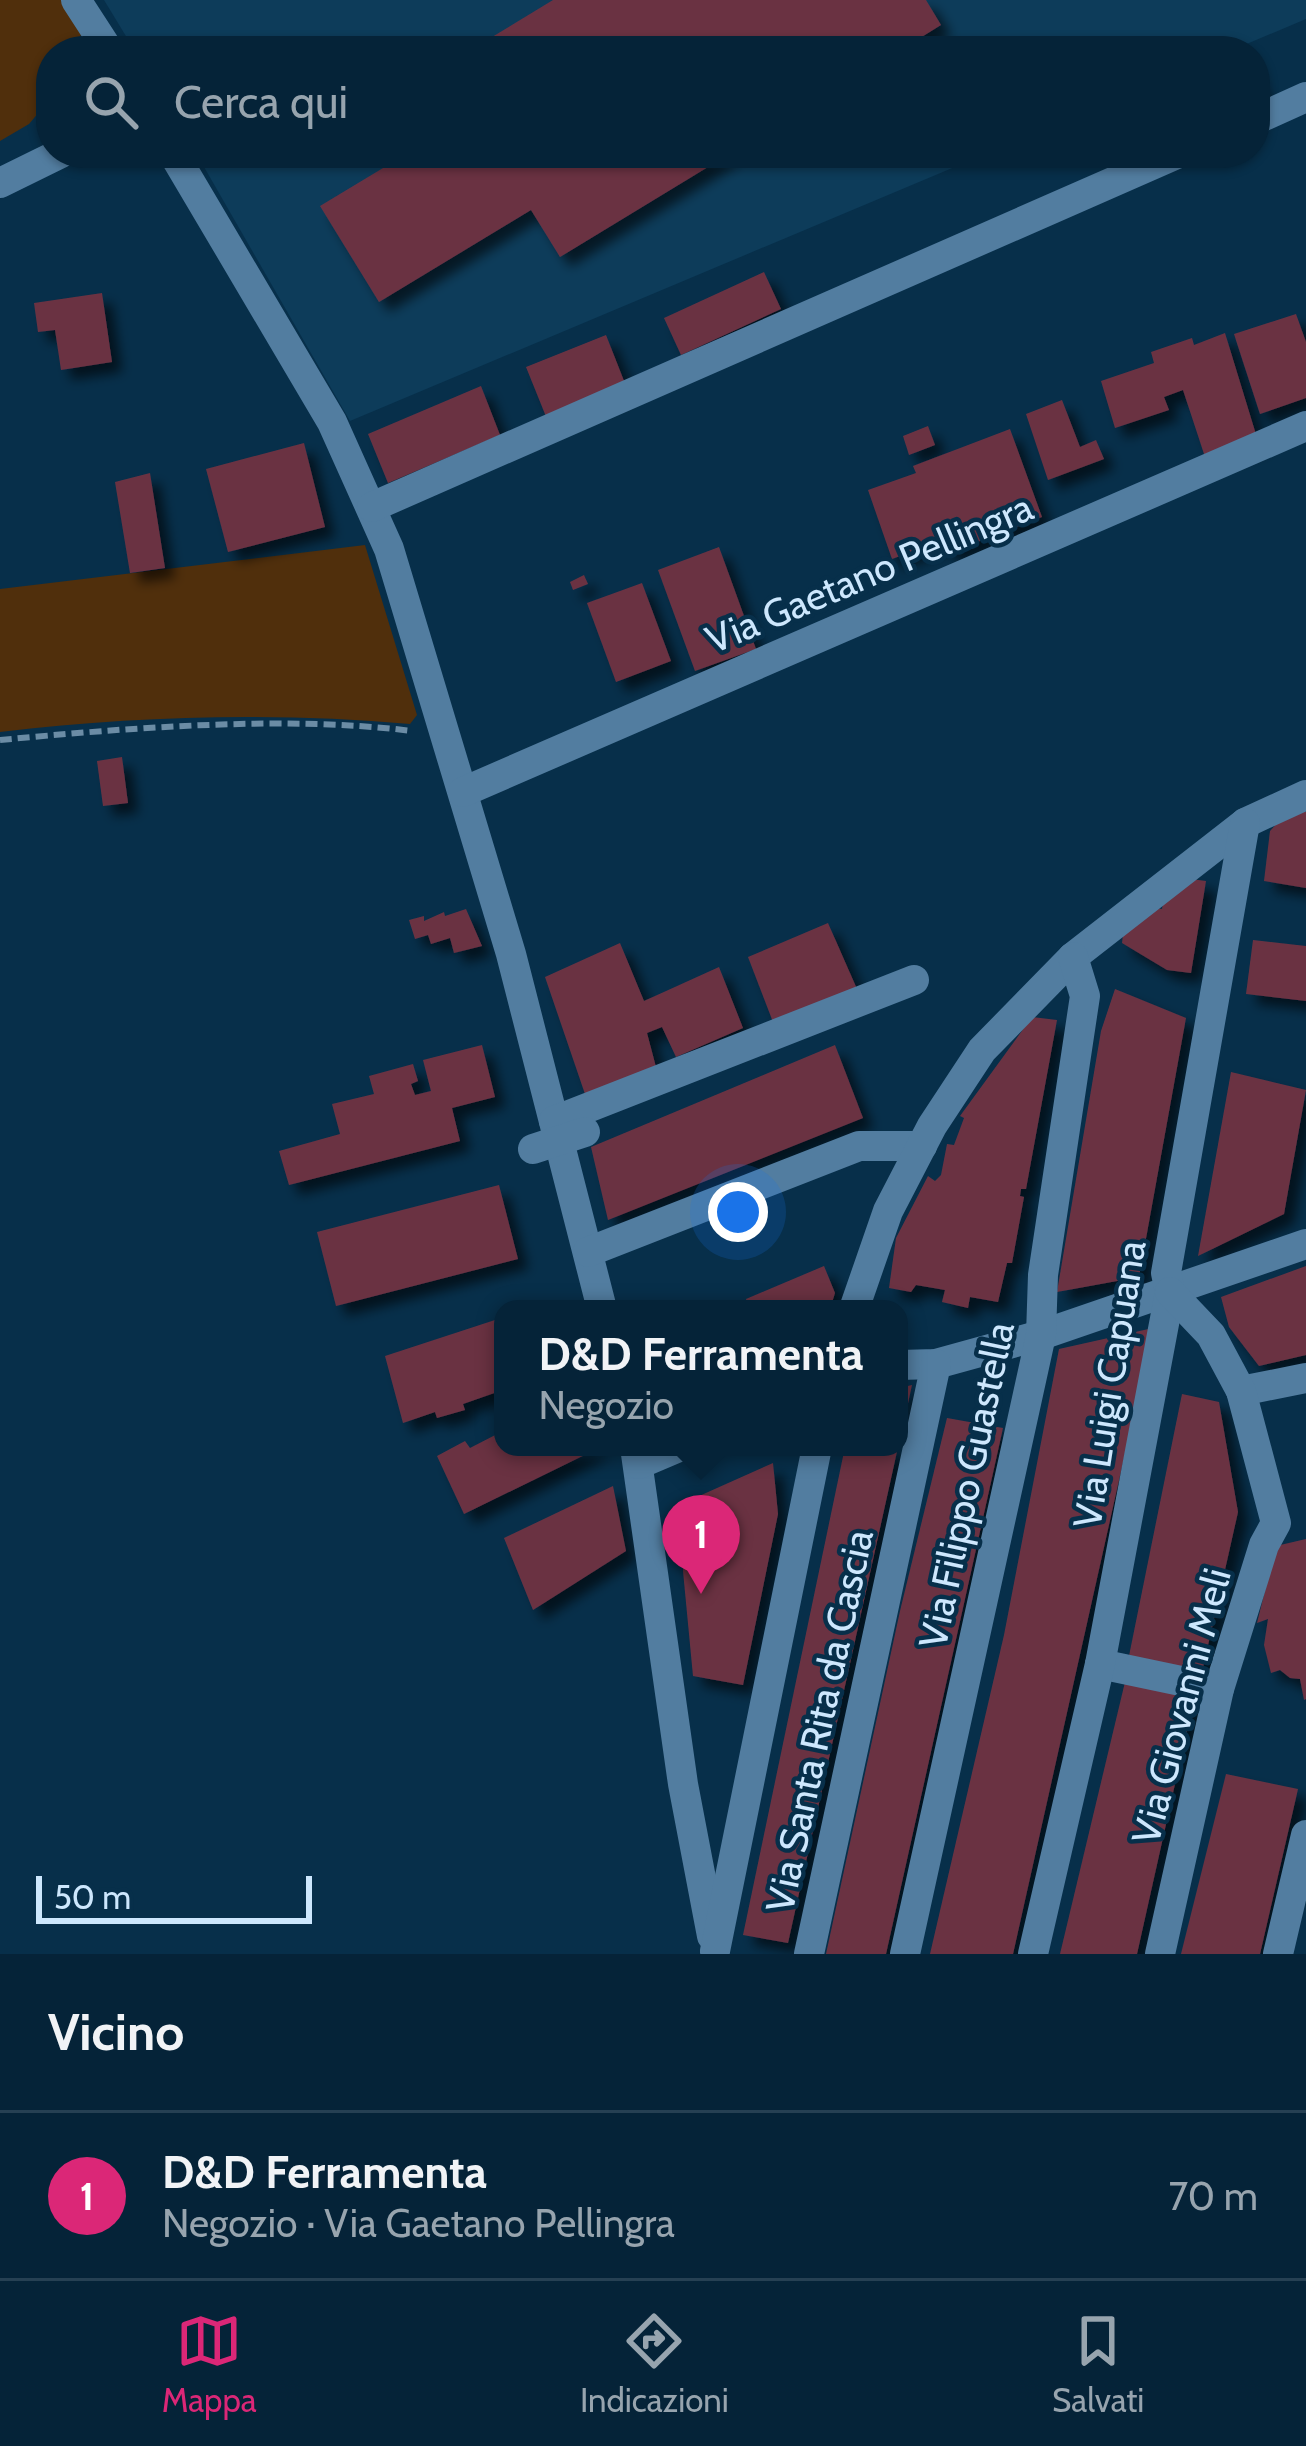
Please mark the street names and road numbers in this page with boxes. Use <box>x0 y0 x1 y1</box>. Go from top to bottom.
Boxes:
street label: Via Gaetano Pellingra <box>698 482 1040 664</box>
street label: Via Luigi Capuana <box>1063 1236 1155 1531</box>
street label: Via Filippo Guastella <box>908 1317 1024 1652</box>
street label: Via Santa Rita da Cascia <box>755 1525 883 1917</box>
street label: Via Giovanni Meli <box>1121 1563 1241 1849</box>

